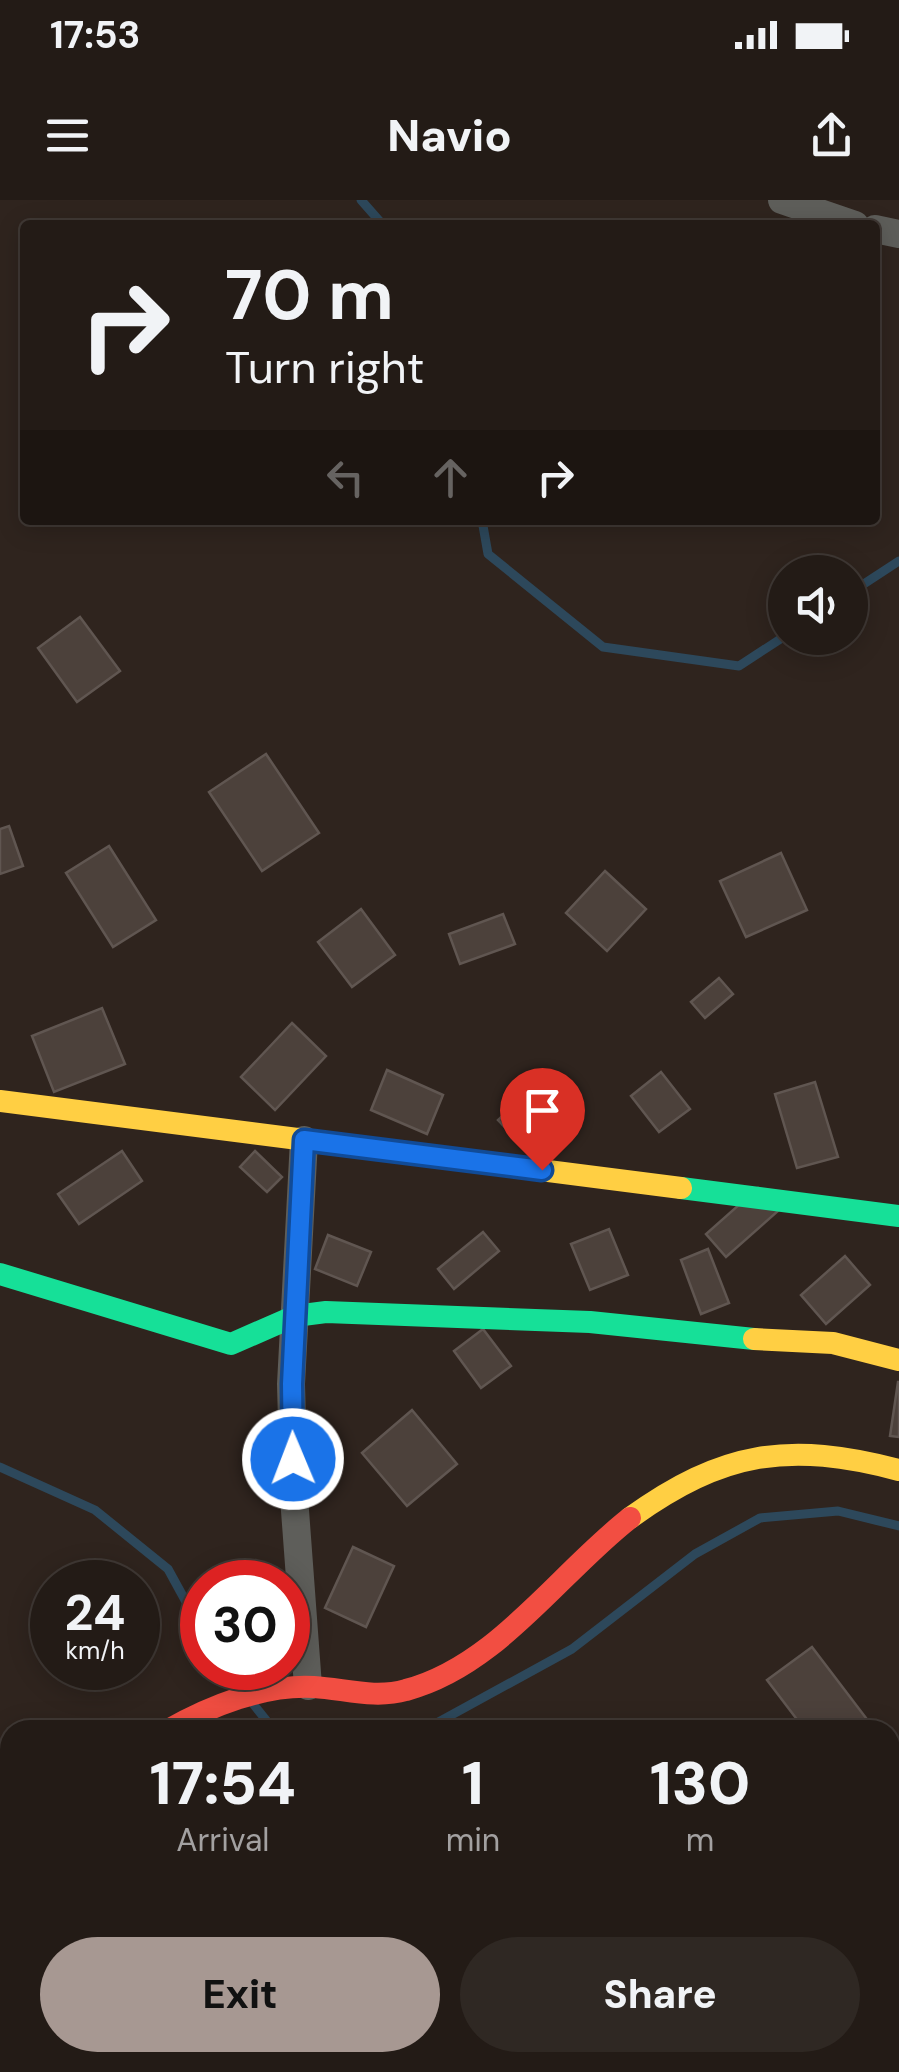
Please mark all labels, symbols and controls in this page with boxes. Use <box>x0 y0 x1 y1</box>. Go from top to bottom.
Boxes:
text: 17:53 <box>50 10 140 60</box>
text: Navio <box>387 106 512 165</box>
icon: menu <box>40 108 95 163</box>
icon: share <box>804 108 859 163</box>
text: 70 m <box>225 250 394 341</box>
icon: right <box>60 260 190 390</box>
text: Turn right <box>225 338 424 397</box>
icon: left <box>318 450 373 505</box>
icon: ahead <box>423 450 478 505</box>
icon: right <box>528 450 583 505</box>
map controls <box>768 555 868 655</box>
button: sound <box>768 555 868 655</box>
pin <box>500 1068 585 1171</box>
icon: arrive <box>515 1083 570 1138</box>
position arrow <box>241 1407 345 1511</box>
speed limit sign: 30 <box>180 1560 310 1690</box>
text: 24 <box>65 1580 126 1646</box>
text: km/h <box>65 1634 125 1667</box>
text: 17:54 <box>150 1744 296 1823</box>
text: 1 <box>462 1744 484 1823</box>
text: 130 <box>650 1744 750 1823</box>
text: Arrival <box>176 1819 269 1861</box>
text: min <box>446 1819 500 1861</box>
text: m <box>686 1819 714 1861</box>
button: Exit <box>40 1937 440 2052</box>
button: Share <box>460 1937 860 2052</box>

